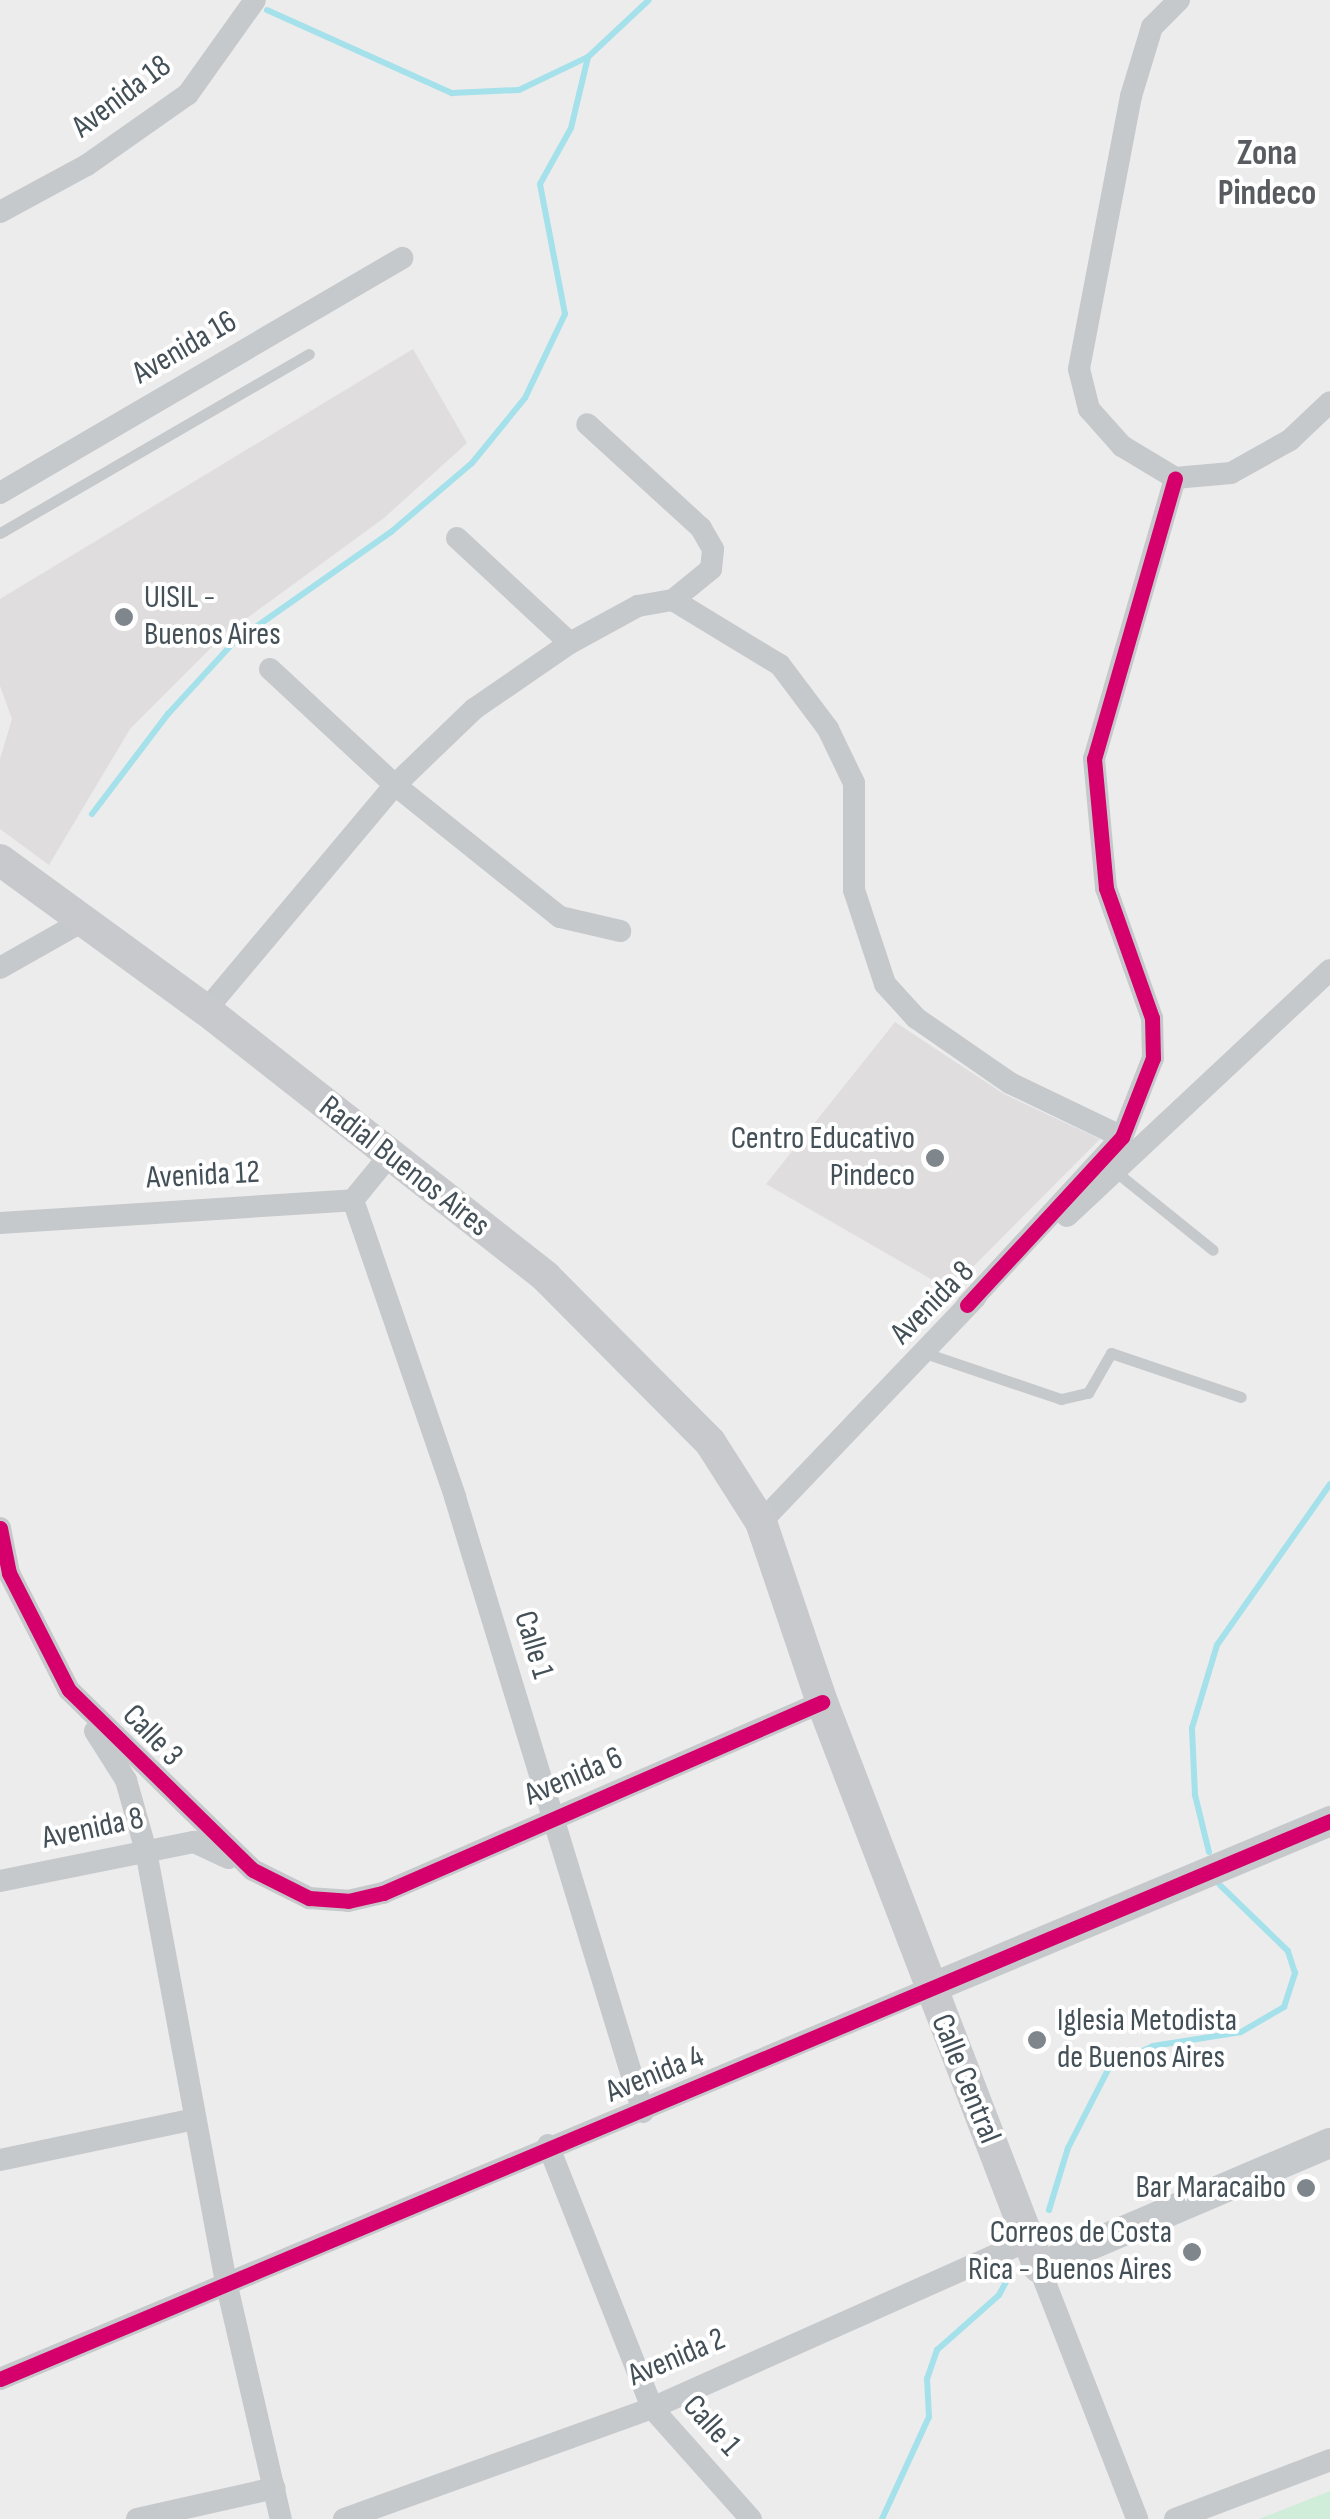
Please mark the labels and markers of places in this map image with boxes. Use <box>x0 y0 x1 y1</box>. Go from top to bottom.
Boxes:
place label: UISIL - Buenos Aires <box>144 580 281 655</box>
marker: UISIL - Buenos Aires <box>113 606 135 628</box>
place label: Centro Educativo Pindeco <box>731 1121 915 1196</box>
marker: Centro Educativo Pindeco <box>924 1147 946 1169</box>
place label: Iglesia Metodista de Buenos Aires <box>1057 2003 1237 2078</box>
marker: Iglesia Metodista de Buenos Aires <box>1026 2029 1048 2051</box>
place label: Bar Maracaibo <box>1136 2169 1286 2207</box>
marker: Bar Maracaibo <box>1295 2177 1317 2199</box>
place label: Correos de Costa Rica - Buenos Aires <box>968 2215 1172 2290</box>
marker: Correos de Costa Rica - Buenos Aires <box>1181 2241 1203 2263</box>

